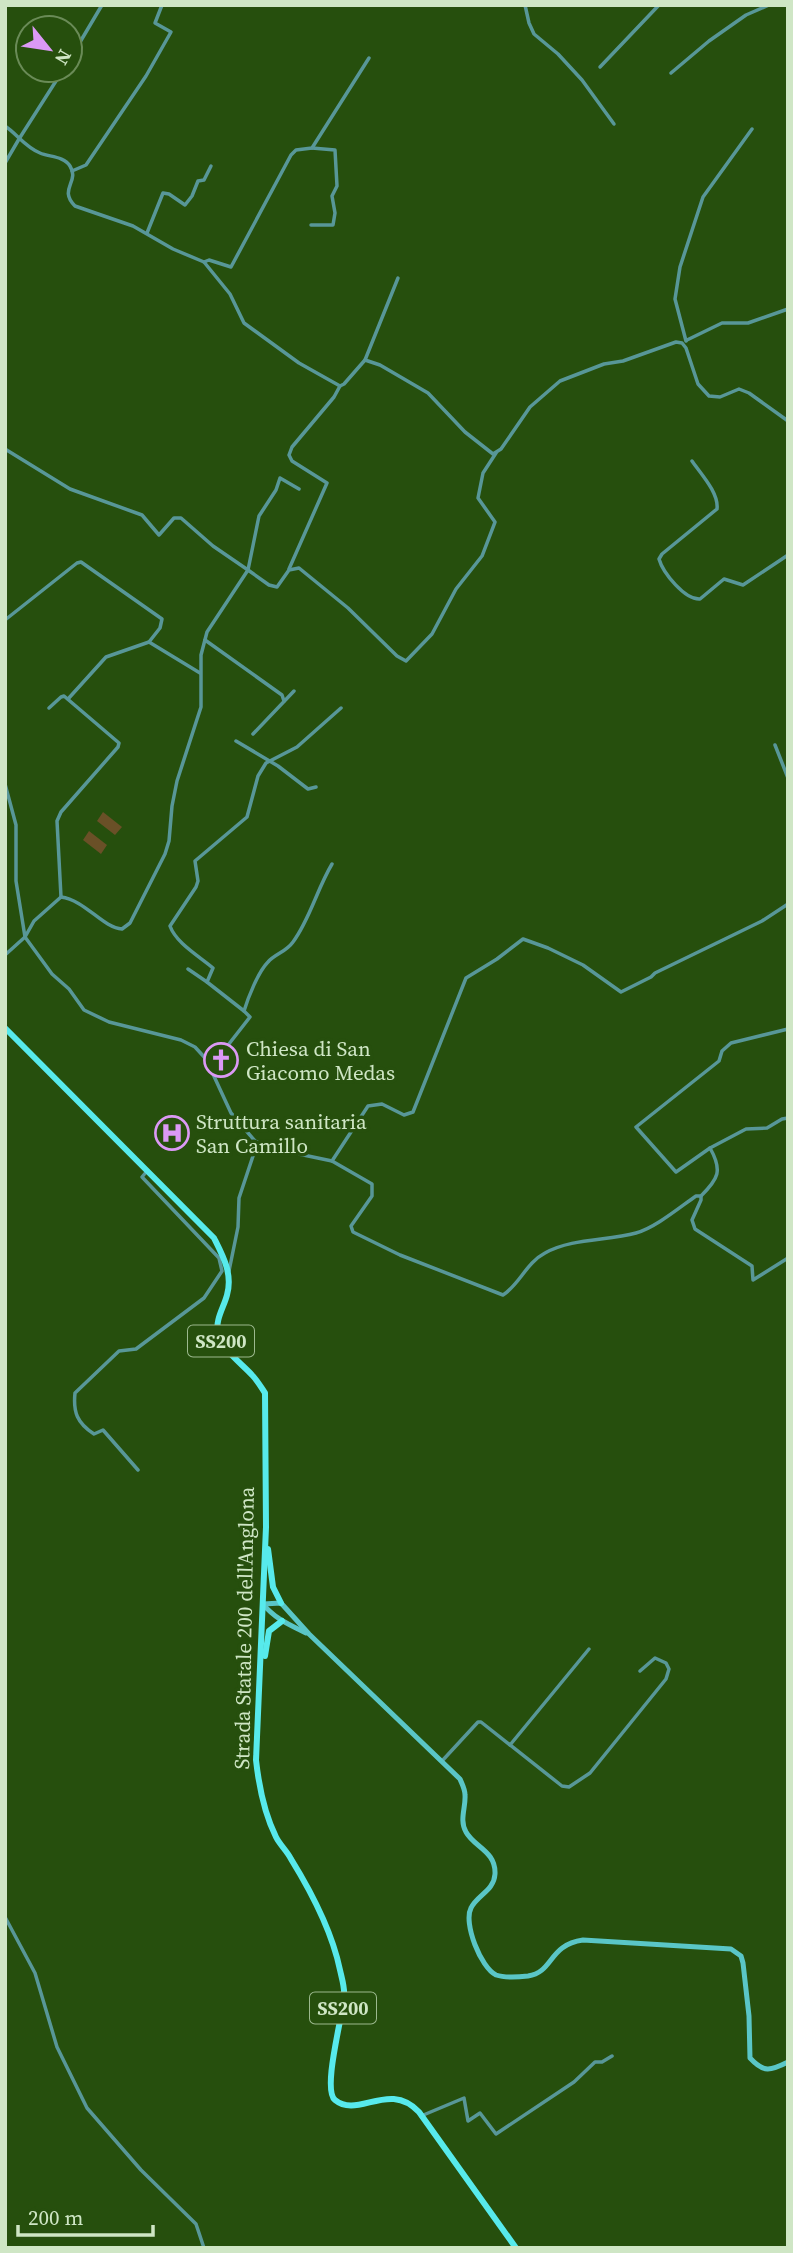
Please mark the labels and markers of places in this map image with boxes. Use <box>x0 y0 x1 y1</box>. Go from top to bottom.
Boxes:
place label: Chiesa di San Giacomo Medas <box>246 1034 395 1087</box>
church icon: Chiesa di San Giacomo Medas <box>202 1041 240 1079</box>
place label: Struttura sanitaria San Camillo <box>196 1107 367 1160</box>
hospital icon: Struttura sanitaria San Camillo <box>153 1114 191 1152</box>

